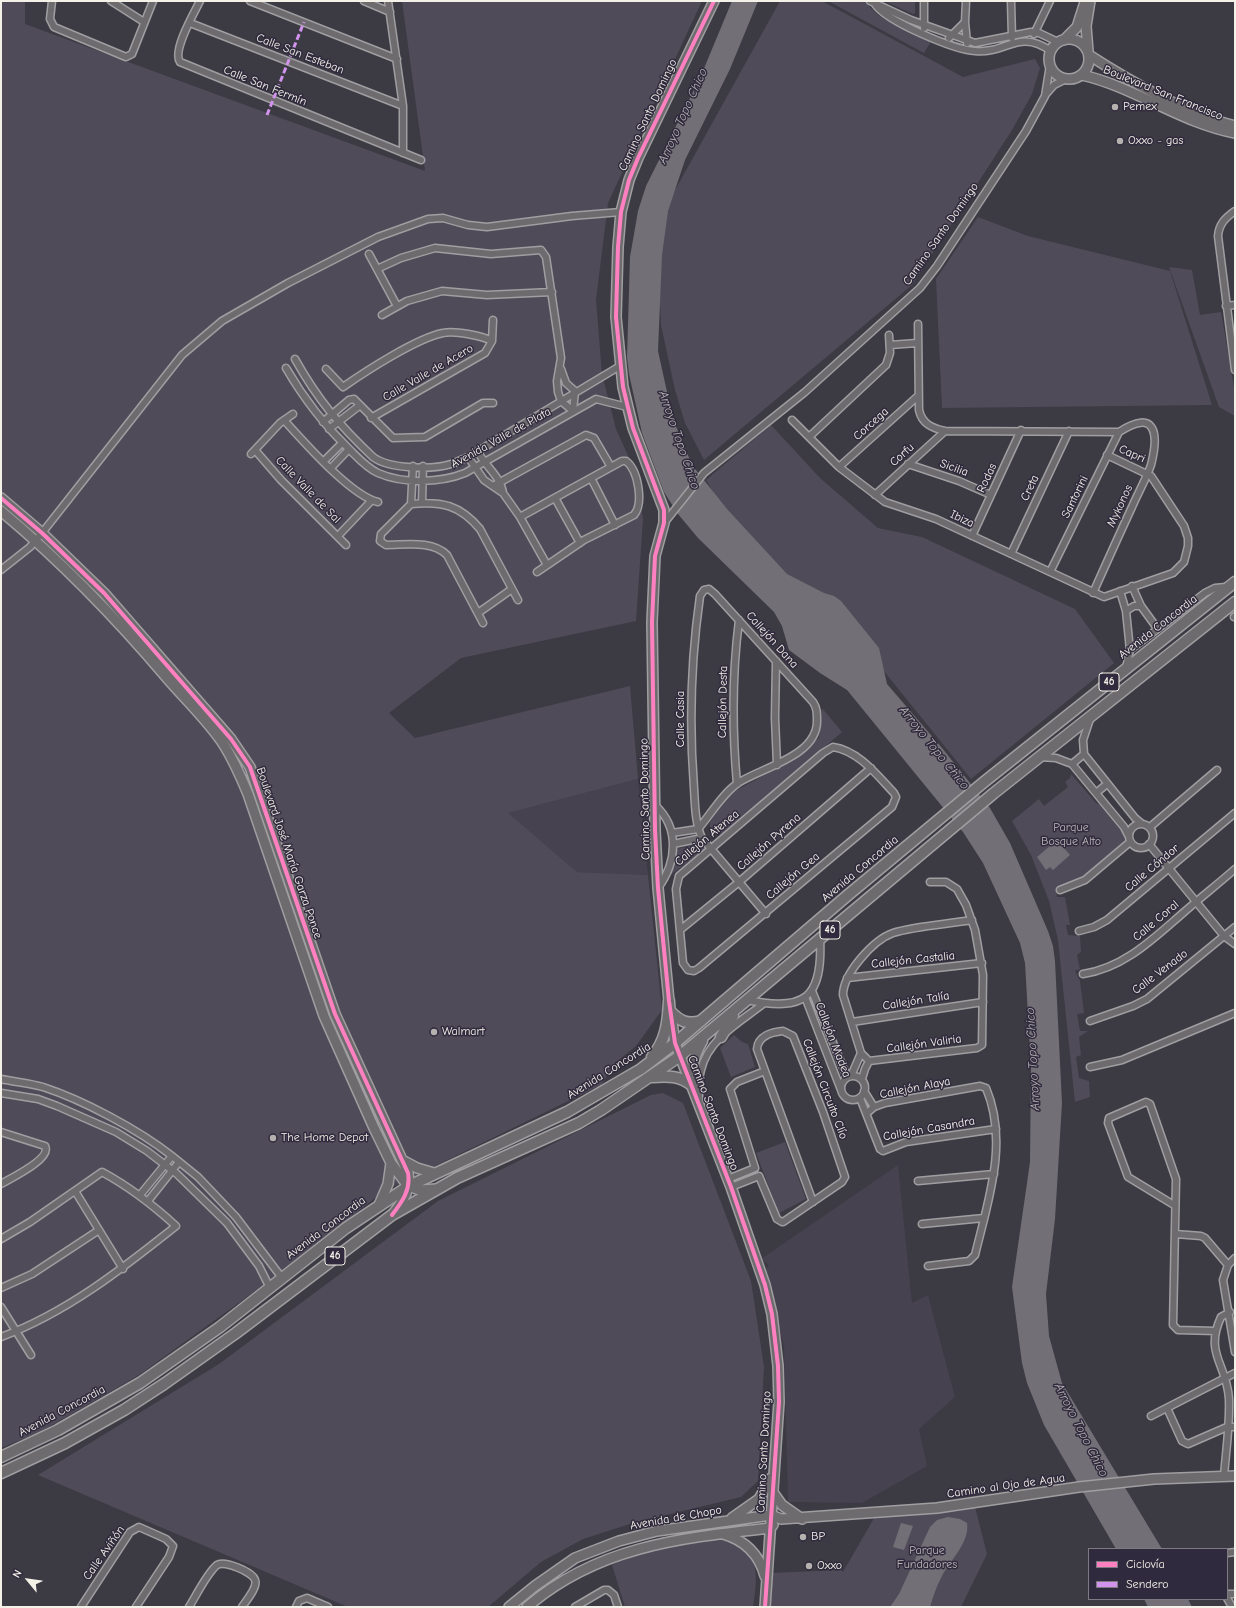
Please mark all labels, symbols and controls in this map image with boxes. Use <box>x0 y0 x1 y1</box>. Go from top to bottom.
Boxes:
street label: Calle San Esteban <box>254 31 346 77</box>
street label: Camino Santo Domingo <box>616 57 680 173</box>
street label: Boulevard San Francisco <box>1101 62 1225 124</box>
street label: Calle San Fermín <box>221 63 309 109</box>
water label: Arroyo Topo Chico <box>655 66 711 166</box>
place label: Pemex <box>1123 100 1157 114</box>
marker: Pemex <box>1110 102 1120 112</box>
place label: Oxxo - gas <box>1128 134 1184 148</box>
marker: Oxxo - gas <box>1115 136 1125 146</box>
street label: Camino Santo Domingo <box>900 180 982 288</box>
street label: Calle Valle de Acero <box>380 341 476 405</box>
water label: Arroyo Topo Chico <box>655 389 703 491</box>
street label: Corcega <box>850 404 892 444</box>
street label: Avenida Valle de Plata <box>448 405 554 471</box>
street label: Corfu <box>887 440 917 470</box>
street label: Capri <box>1117 442 1147 466</box>
street label: Calle Valle de Sal <box>272 453 344 527</box>
street label: Sicilia <box>938 456 970 480</box>
street label: Rodas <box>974 461 1000 495</box>
street label: Creta <box>1018 473 1042 503</box>
street label: Santorini <box>1059 473 1091 521</box>
street label: Mykonos <box>1104 482 1136 530</box>
street label: Ibiza <box>948 507 976 531</box>
street label: Avenida Concordia <box>1116 592 1200 662</box>
street label: Callejón Dana <box>743 609 801 671</box>
street label: Callejón Desta <box>715 666 731 738</box>
road number: 46 <box>1099 673 1119 691</box>
street label: Calle Casia <box>674 691 688 747</box>
water label: Arroyo Topo Chico <box>895 703 973 793</box>
street label: Camino Santo Domingo <box>637 738 653 860</box>
street label: Boulevard José María Garza Ponce <box>253 765 325 941</box>
street label: Callejón Atenea <box>672 807 742 869</box>
street label: Callejón Pyrena <box>734 810 804 874</box>
park label: Parque Bosque Alto <box>1041 821 1101 849</box>
street label: Avenida Concordia <box>819 833 901 905</box>
street label: Calle Cóndor <box>1122 841 1182 895</box>
street label: Callejón Gea <box>763 849 823 903</box>
street label: Calle Coral <box>1130 898 1182 944</box>
road number: 46 <box>820 921 840 939</box>
street label: Calle Venado <box>1129 946 1191 998</box>
street label: Callejón Castalia <box>870 948 956 972</box>
street label: Callejón Talía <box>882 989 950 1013</box>
street label: Callejón Madea <box>812 1000 854 1080</box>
water label: Arroyo Topo Chico <box>1023 1007 1043 1111</box>
place label: Walmart <box>442 1025 485 1039</box>
marker: Walmart <box>429 1027 439 1037</box>
street label: Callejón Valiria <box>886 1032 962 1056</box>
street label: Callejón Circuito Clío <box>799 1037 851 1141</box>
street label: Avenida Concordia <box>565 1039 653 1103</box>
street label: Camino Santo Domingo <box>684 1053 742 1173</box>
street label: Callejón Alaya <box>878 1074 952 1102</box>
street label: Callejón Casandra <box>882 1114 976 1144</box>
place label: The Home Depot <box>281 1131 368 1145</box>
marker: The Home Depot <box>268 1133 278 1143</box>
street label: Avenida Concordia <box>283 1193 369 1263</box>
road number: 46 <box>325 1247 345 1265</box>
water label: Arroyo Topo Chico <box>1051 1380 1111 1480</box>
street label: Avenida Concordia <box>16 1382 108 1440</box>
street label: Camino Santo Domingo <box>754 1391 774 1513</box>
street label: Camino al Ojo de Agua <box>946 1471 1066 1501</box>
street label: Avenida de Chopo <box>629 1503 723 1533</box>
street label: Calle Aviñón <box>80 1523 128 1583</box>
place label: BP <box>811 1530 825 1544</box>
marker: BP <box>798 1532 808 1542</box>
park label: Parque Fundadores <box>897 1544 957 1572</box>
legend <box>1088 1548 1228 1600</box>
text: Ciclovía <box>1126 1557 1165 1571</box>
place label: Oxxo <box>817 1559 842 1573</box>
north arrow <box>8 1560 48 1600</box>
marker: Oxxo <box>804 1561 814 1571</box>
text: N <box>10 1568 24 1580</box>
text: Sendero <box>1126 1577 1169 1591</box>

